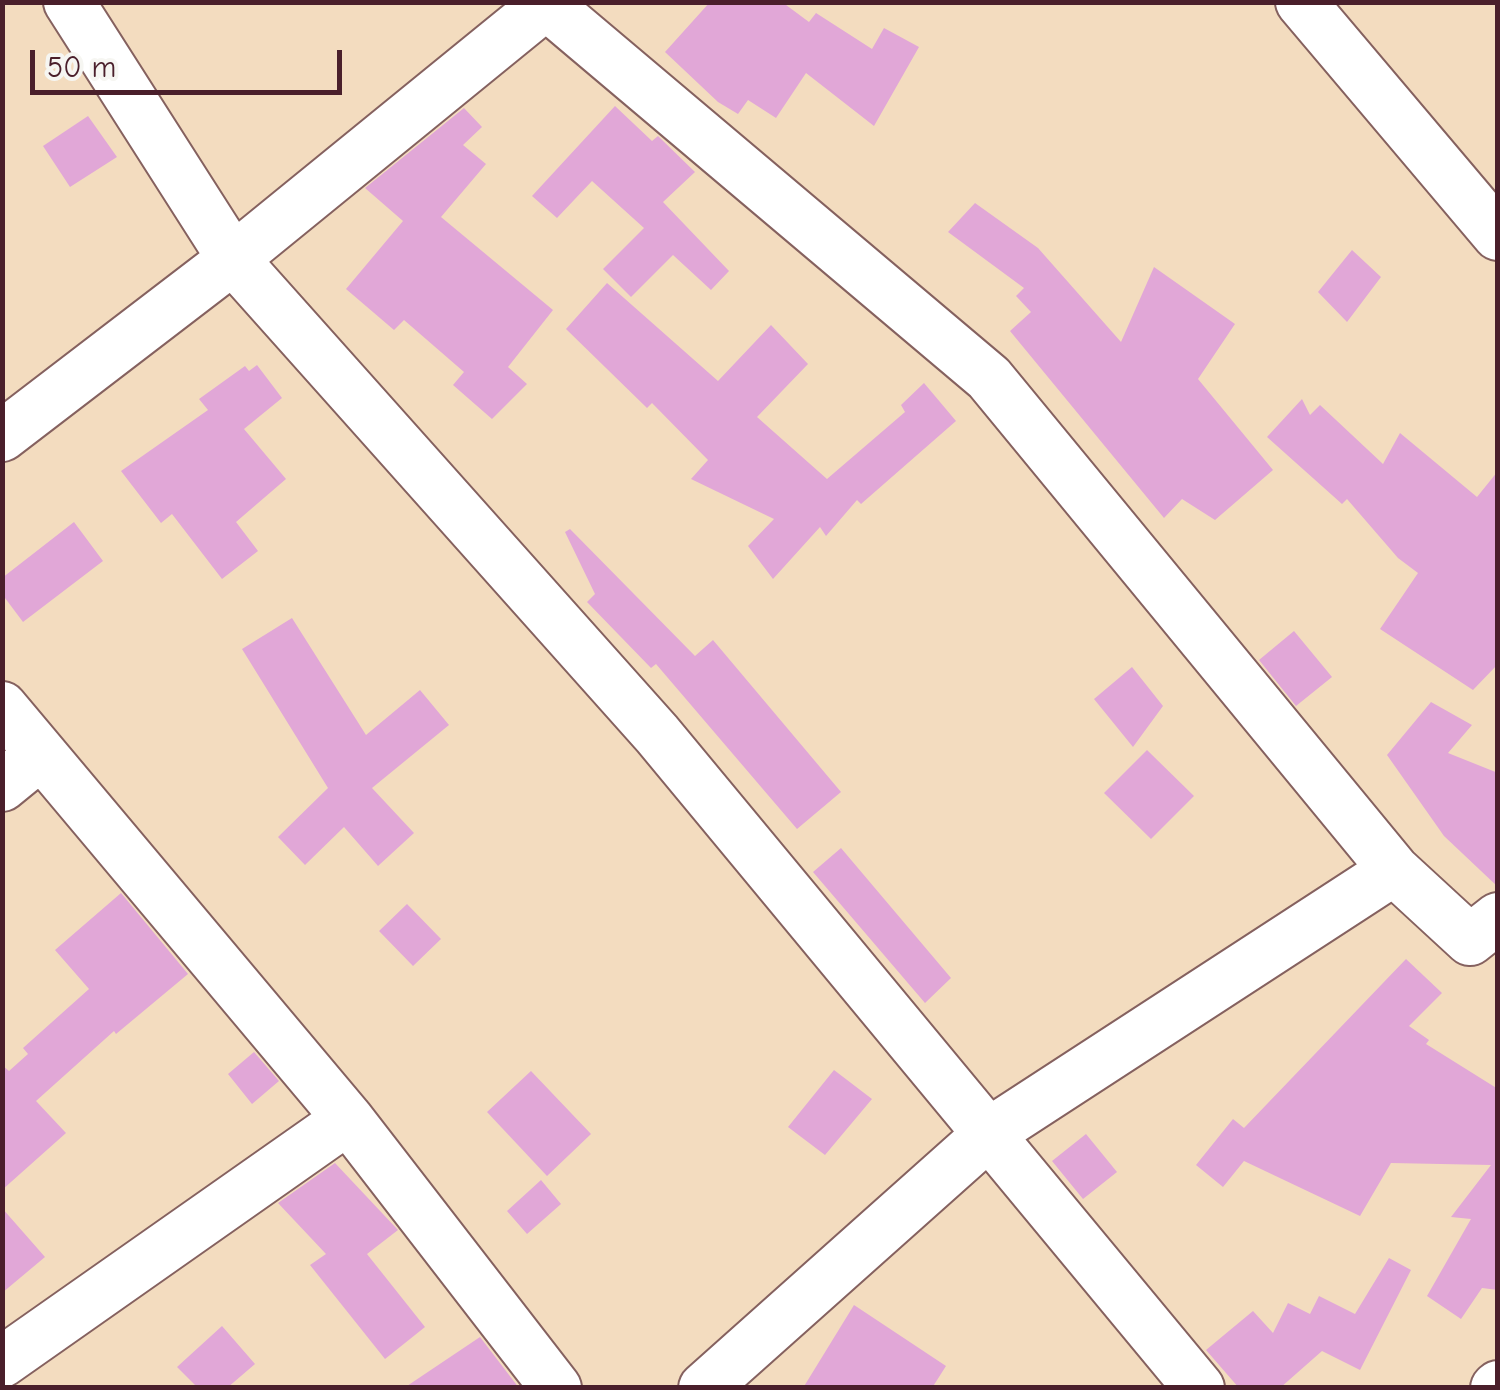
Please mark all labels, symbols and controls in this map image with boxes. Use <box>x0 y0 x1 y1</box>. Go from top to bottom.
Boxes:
scale bar <box>35 30 348 92</box>
text: 50 m <box>47 50 116 85</box>

